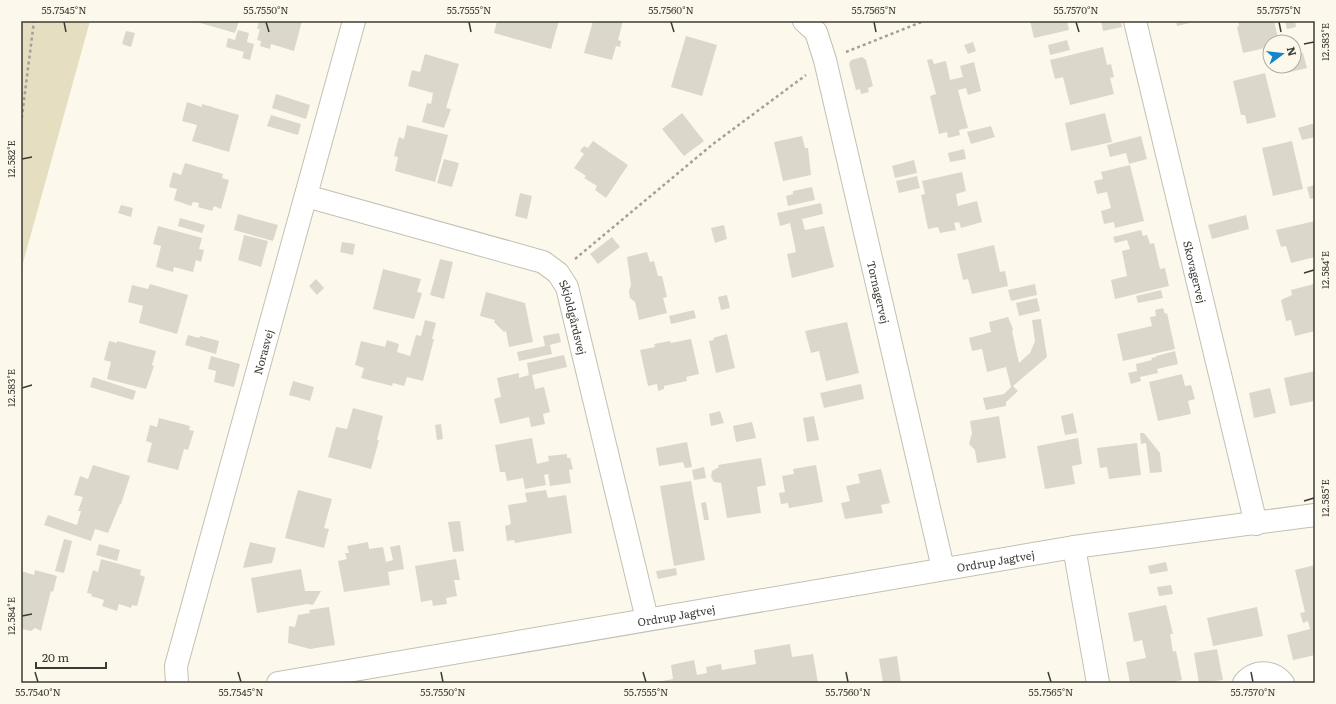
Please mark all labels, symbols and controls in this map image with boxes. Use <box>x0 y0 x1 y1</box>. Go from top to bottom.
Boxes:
text: 55.7545°N <box>41 2 87 17</box>
text: 55.7550°N <box>243 2 289 17</box>
text: 55.7555°N <box>447 2 491 17</box>
text: 55.7560°N <box>648 2 694 17</box>
text: 55.7565°N <box>852 2 896 17</box>
text: 55.7570°N <box>1053 2 1099 17</box>
text: 55.7575°N <box>1257 2 1301 17</box>
text: 12.583°E <box>1317 23 1332 61</box>
north arrow <box>1262 34 1302 74</box>
text: N <box>1284 45 1302 58</box>
text: 12.582°E <box>3 140 18 178</box>
street label: Skovagervej <box>1180 239 1211 305</box>
text: 12.584°E <box>1317 251 1332 289</box>
street label: Tornagervej <box>864 259 894 325</box>
street label: Skjoldgårdsvej <box>556 276 591 356</box>
street label: Norasvej <box>249 327 277 376</box>
text: 12.583°E <box>3 369 18 407</box>
text: 12.585°E <box>1317 479 1332 517</box>
street label: Ordrup Jagtvej <box>955 546 1036 575</box>
text: 12.584°E <box>3 597 18 635</box>
street label: Ordrup Jagtvej <box>636 600 716 629</box>
scale bar <box>36 644 106 670</box>
text: 20 m <box>42 648 69 666</box>
text: 55.7540°N <box>15 684 61 699</box>
text: 55.7545°N <box>218 684 264 699</box>
text: 55.7550°N <box>420 684 466 699</box>
text: 55.7555°N <box>624 684 668 699</box>
text: 55.7560°N <box>825 684 871 699</box>
text: 55.7565°N <box>1029 684 1073 699</box>
text: 55.7570°N <box>1230 684 1276 699</box>

